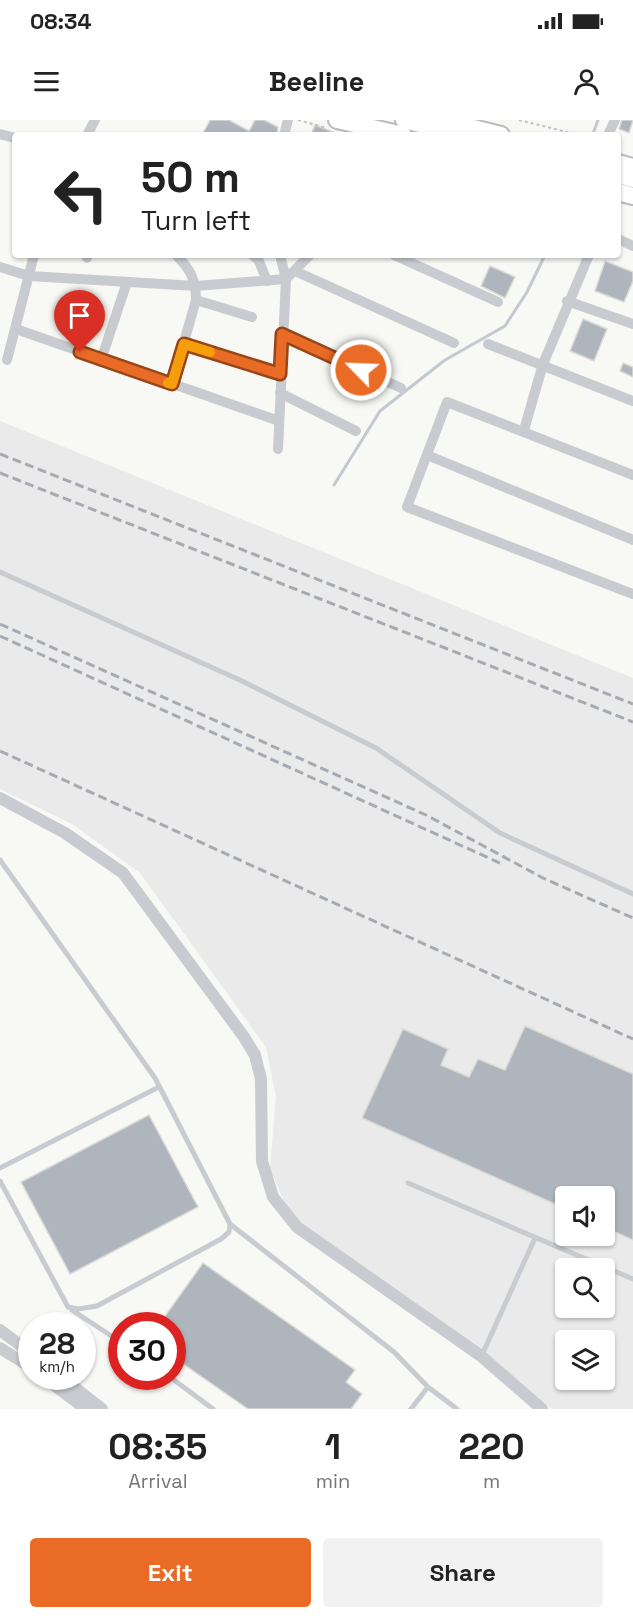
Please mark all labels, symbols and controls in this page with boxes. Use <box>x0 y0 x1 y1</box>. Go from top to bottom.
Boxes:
text: 08:34 <box>30 7 91 35</box>
text: Beeline <box>269 64 364 99</box>
icon: menu <box>30 65 63 98</box>
icon: person <box>570 65 603 98</box>
text: 50 m <box>141 151 240 204</box>
icon: left <box>42 156 120 234</box>
text: Turn left <box>141 203 251 238</box>
pin <box>54 290 105 352</box>
icon: arrive <box>63 299 96 332</box>
position arrow <box>329 338 393 402</box>
map controls <box>555 1186 615 1390</box>
button: sound <box>555 1186 615 1246</box>
button: search <box>555 1258 615 1318</box>
speed limit sign: 30 <box>108 1312 186 1390</box>
text: 28 <box>39 1324 75 1363</box>
button: layers <box>555 1330 615 1390</box>
text: km/h <box>39 1357 75 1376</box>
text: 08:35 <box>108 1424 207 1470</box>
text: 1 <box>325 1424 341 1470</box>
text: 220 <box>459 1424 525 1470</box>
text: Arrival <box>128 1468 188 1494</box>
text: min <box>316 1468 350 1494</box>
text: m <box>483 1468 500 1494</box>
button: Exit <box>30 1538 311 1607</box>
button: Share <box>323 1538 603 1607</box>

